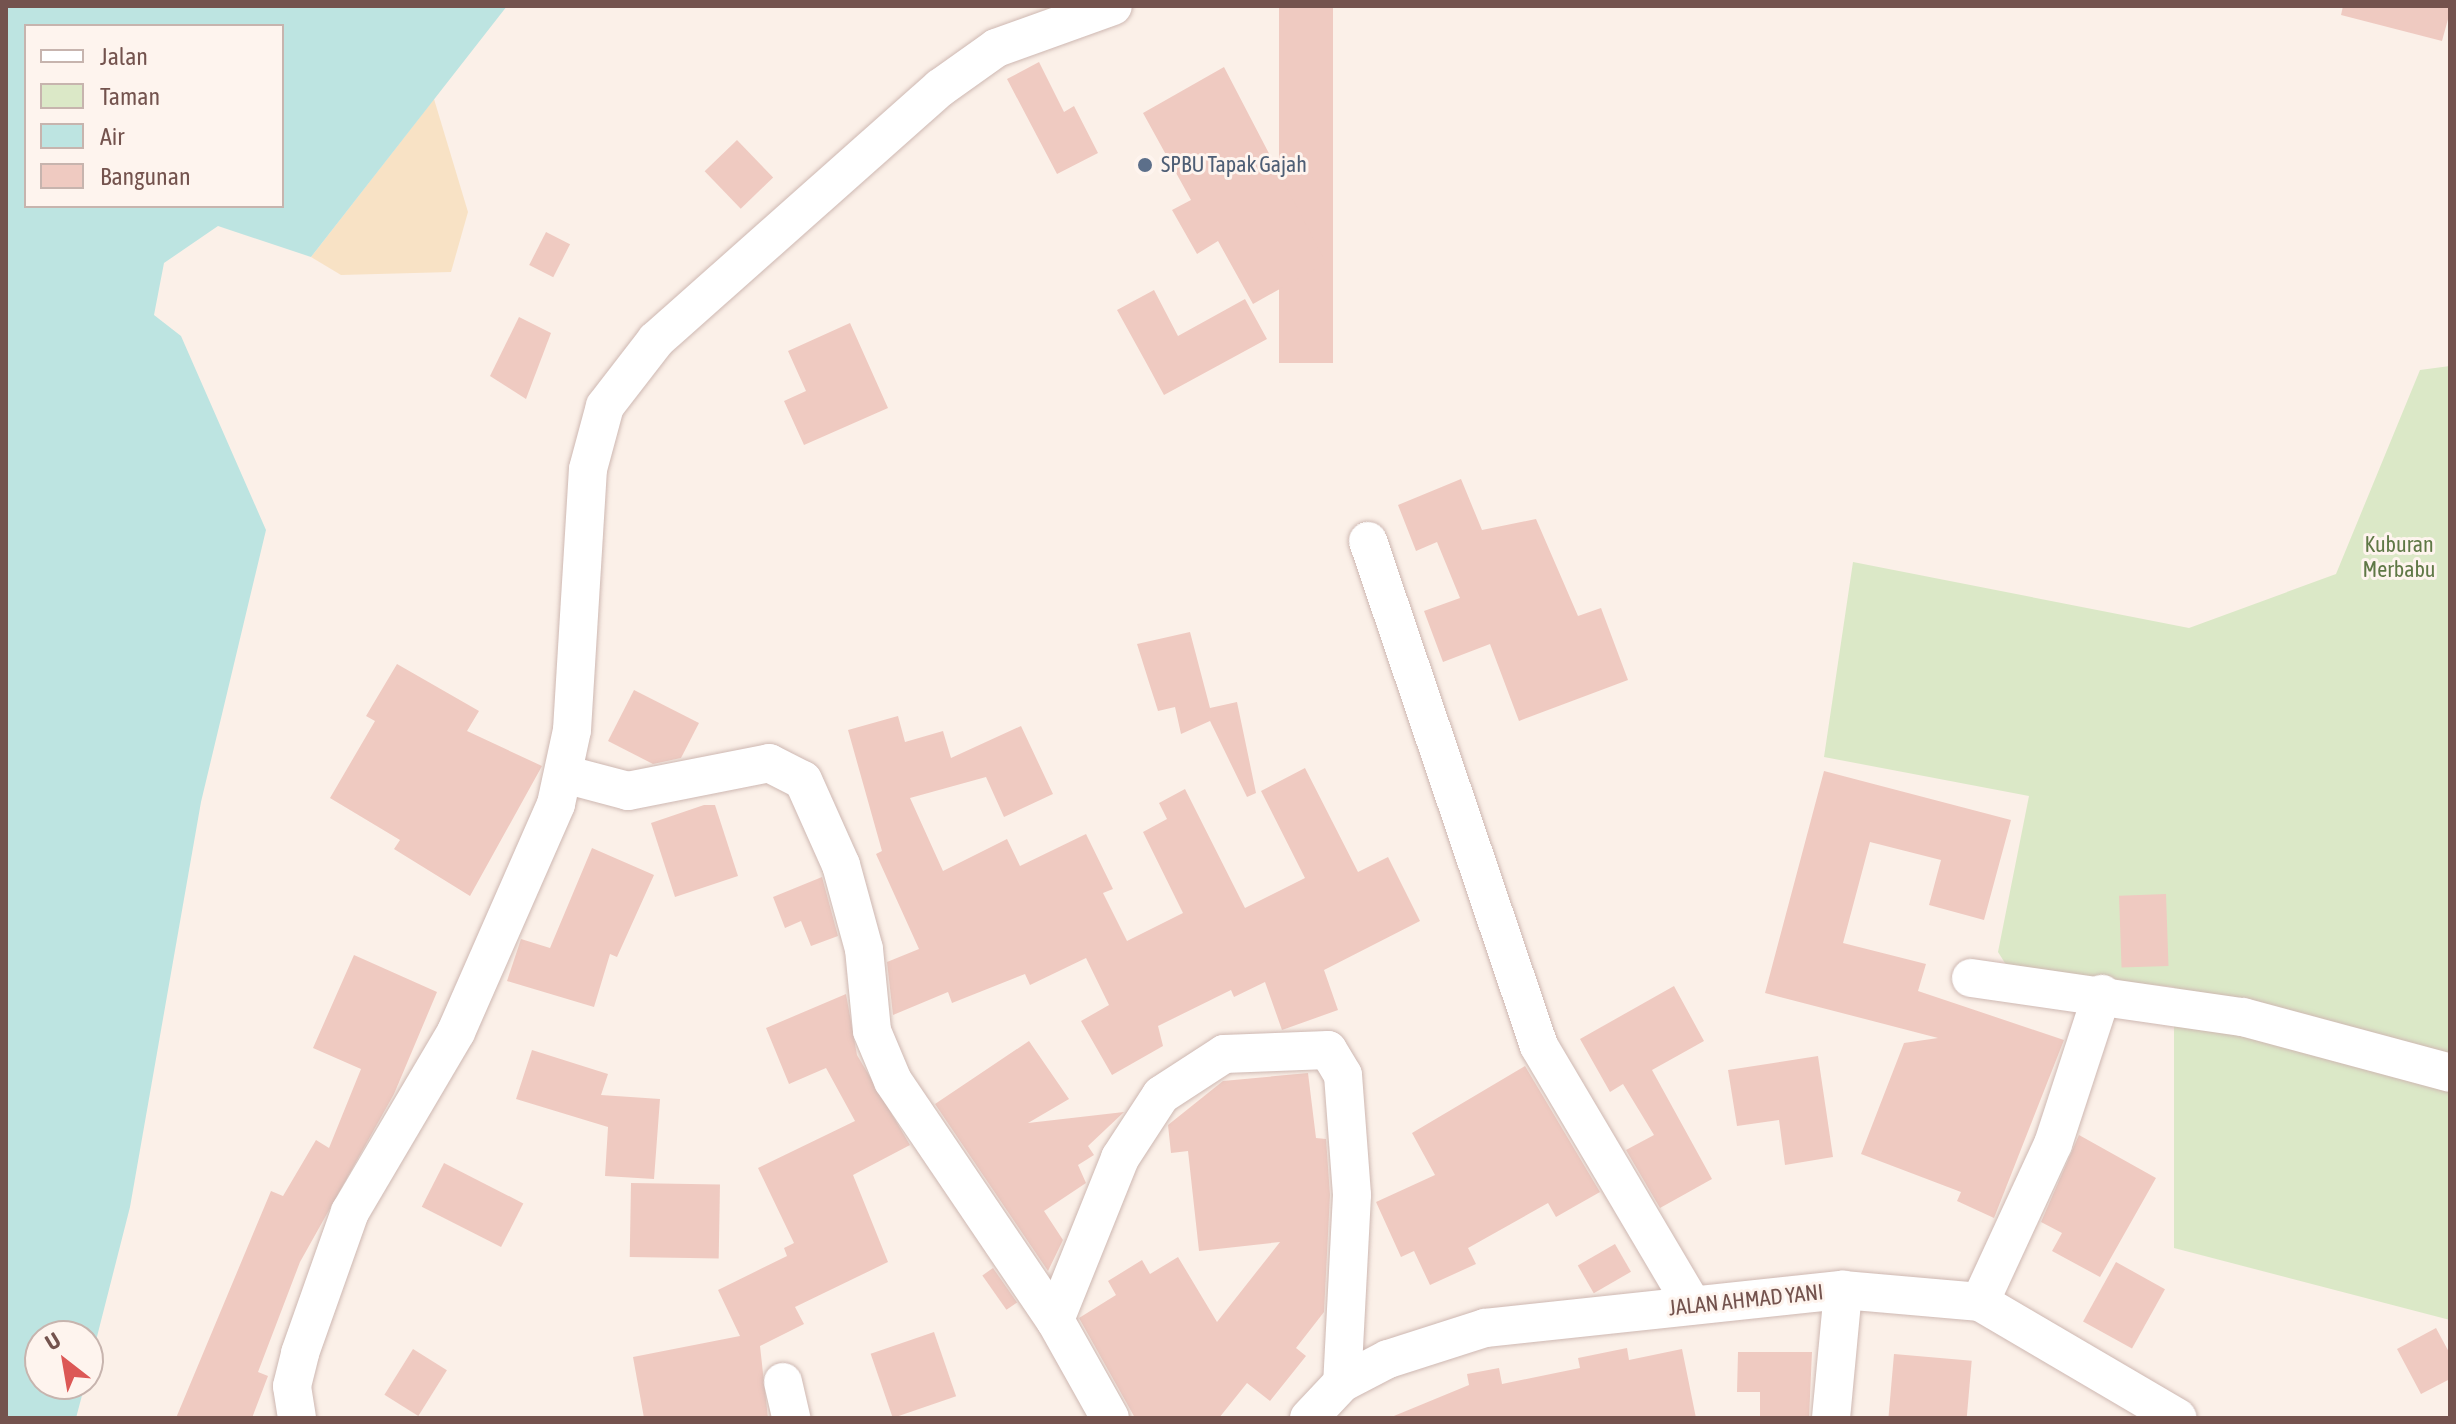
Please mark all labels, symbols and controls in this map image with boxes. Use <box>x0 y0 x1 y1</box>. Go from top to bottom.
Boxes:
legend <box>24 24 284 208</box>
text: Jalan <box>100 43 148 70</box>
text: Taman <box>100 83 160 110</box>
text: Air <box>100 123 124 150</box>
place label: SPBU Tapak Gajah <box>1161 152 1307 178</box>
marker: SPBU Tapak Gajah <box>1136 156 1154 174</box>
text: Bangunan <box>100 163 191 190</box>
park label: Kuburan Merbabu <box>2363 531 2435 582</box>
street label: JALAN AHMAD YANI <box>1667 1279 1825 1321</box>
north arrow <box>24 1320 104 1400</box>
text: U <box>40 1327 65 1356</box>

